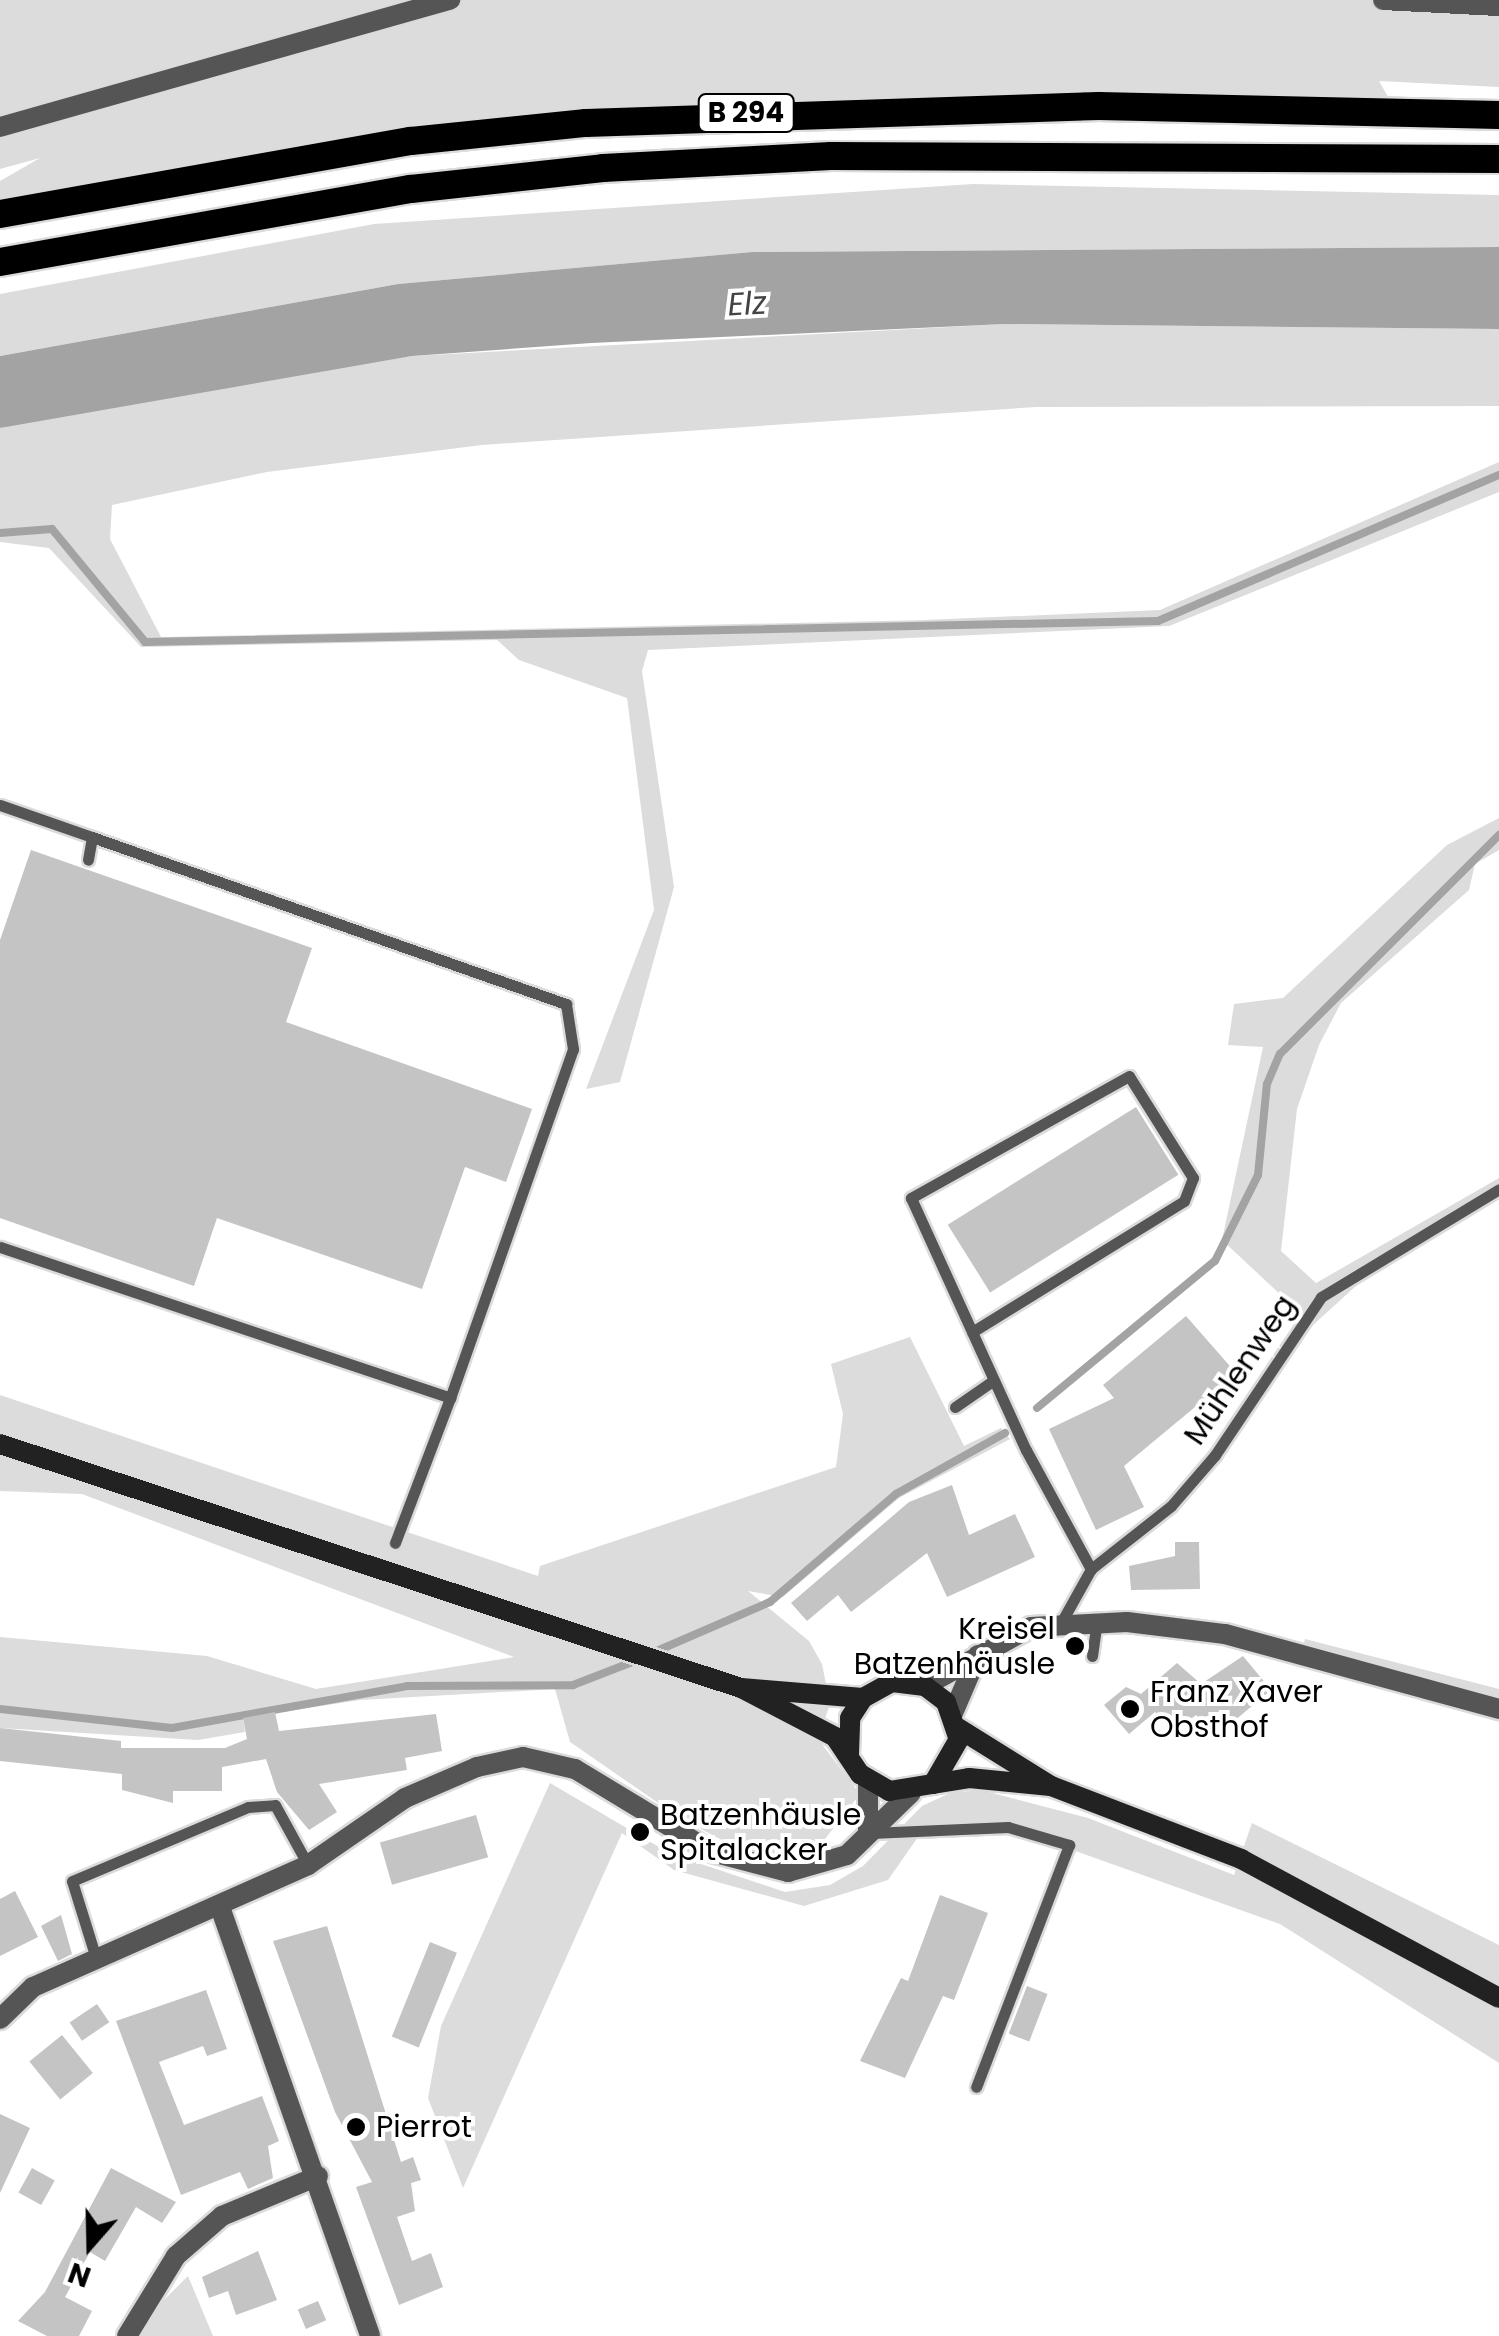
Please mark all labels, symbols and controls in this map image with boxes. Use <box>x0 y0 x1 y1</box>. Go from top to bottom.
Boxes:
road number: B 294 <box>696 90 796 136</box>
water label: Elz <box>727 284 767 324</box>
street label: Mühlenweg <box>1177 1288 1303 1452</box>
place label: Kreisel Batzenhäusle <box>854 1611 1055 1682</box>
marker: Kreisel Batzenhäusle <box>1064 1635 1086 1657</box>
place label: Franz Xaver Obsthof <box>1150 1674 1323 1744</box>
marker: Franz Xaver Obsthof <box>1119 1698 1141 1720</box>
place label: Batzenhäusle Spitalacker <box>660 1797 861 1868</box>
marker: Batzenhäusle Spitalacker <box>629 1821 651 1843</box>
place label: Pierrot <box>376 2109 472 2145</box>
marker: Pierrot <box>345 2116 367 2138</box>
north arrow <box>40 2196 140 2296</box>
text: N <box>63 2253 96 2297</box>

